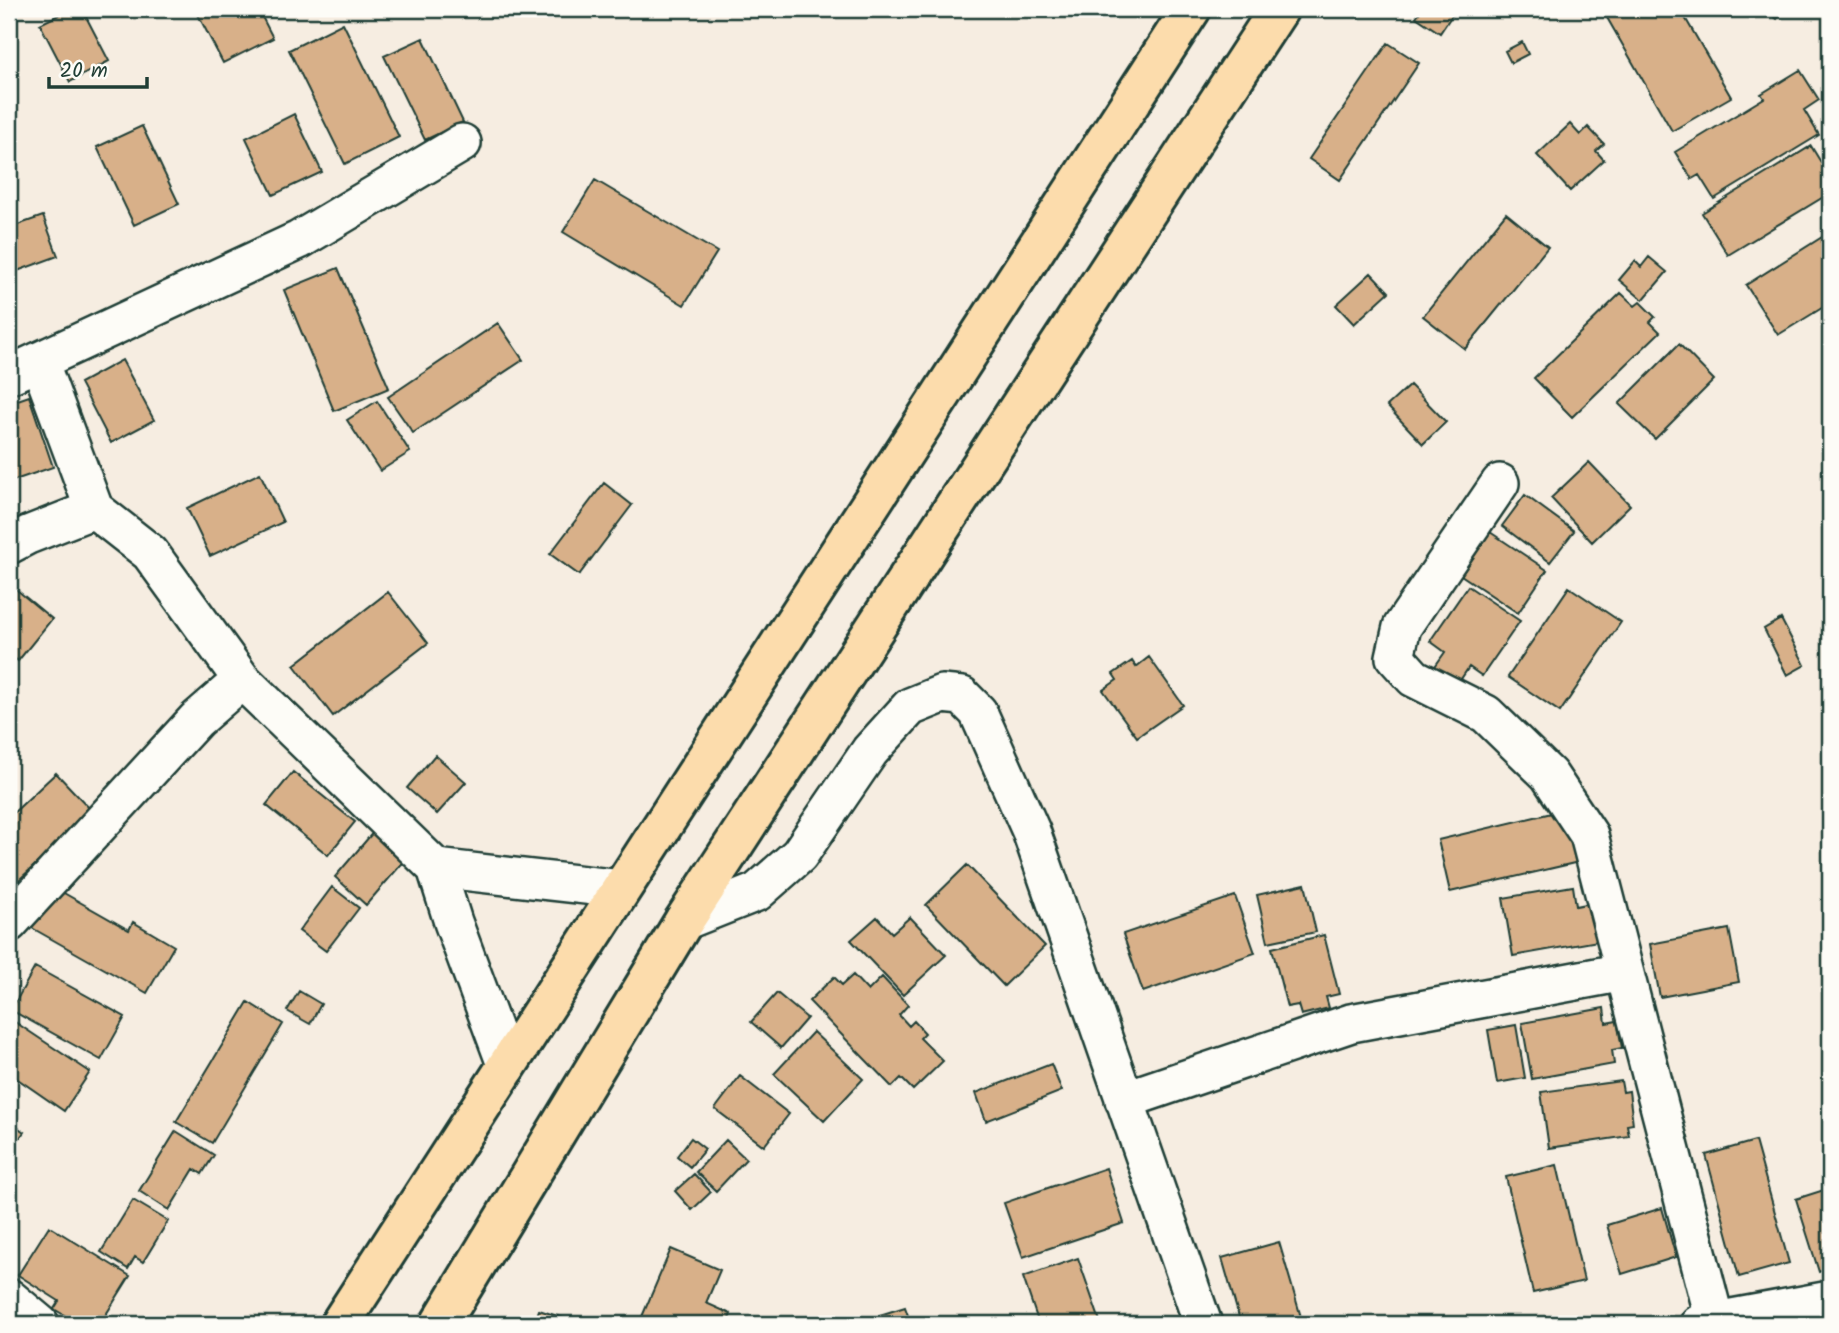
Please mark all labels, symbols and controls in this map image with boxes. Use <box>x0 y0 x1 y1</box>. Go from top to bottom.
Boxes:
scale bar <box>49 46 147 90</box>
text: 20 m <box>60 55 108 88</box>

